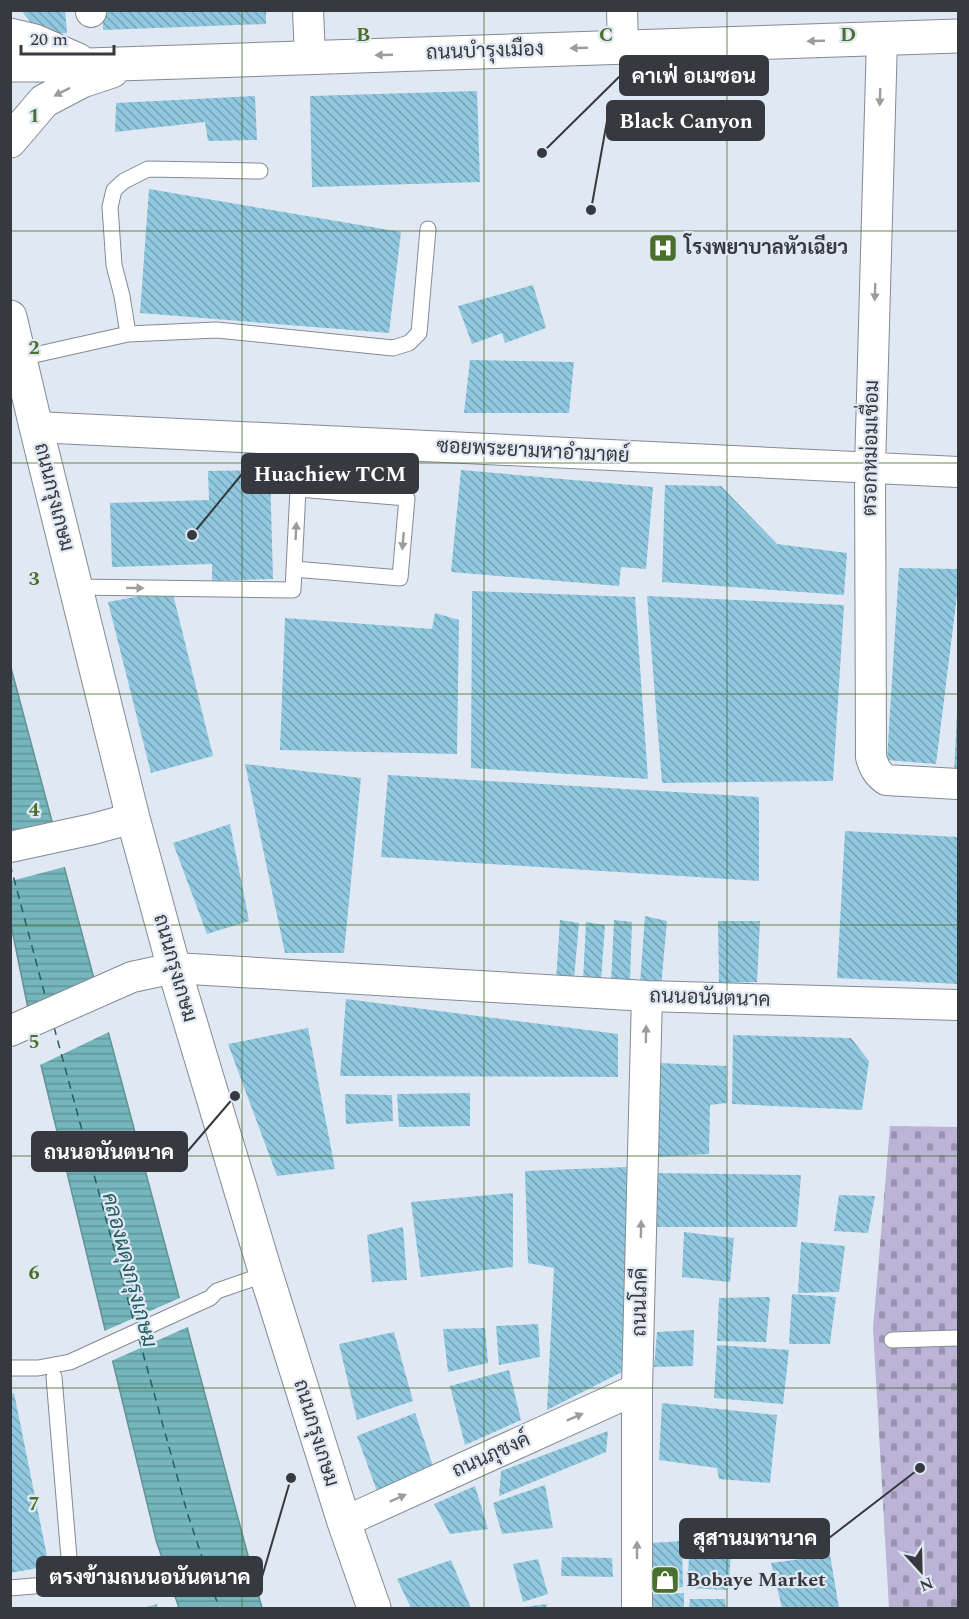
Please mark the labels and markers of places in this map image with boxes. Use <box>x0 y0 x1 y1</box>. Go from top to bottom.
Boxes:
callout: คาเฟ่ อเมซอน <box>620 56 768 95</box>
callout: Black Canyon <box>607 101 764 140</box>
hospital icon: โรงพยาบาลหัวเฉียว <box>647 232 679 264</box>
place label: โรงพยาบาลหัวเฉียว <box>683 233 848 263</box>
callout: Huachiew TCM <box>242 454 418 493</box>
callout: ถนนอนันตนาค <box>32 1132 187 1171</box>
callout: สุสานมหานาค <box>680 1519 829 1558</box>
callout: ตรงข้ามถนนอนันตนาค <box>37 1557 262 1596</box>
shop icon: Bobaye Market <box>649 1564 681 1596</box>
place label: Bobaye Market <box>686 1565 826 1595</box>

